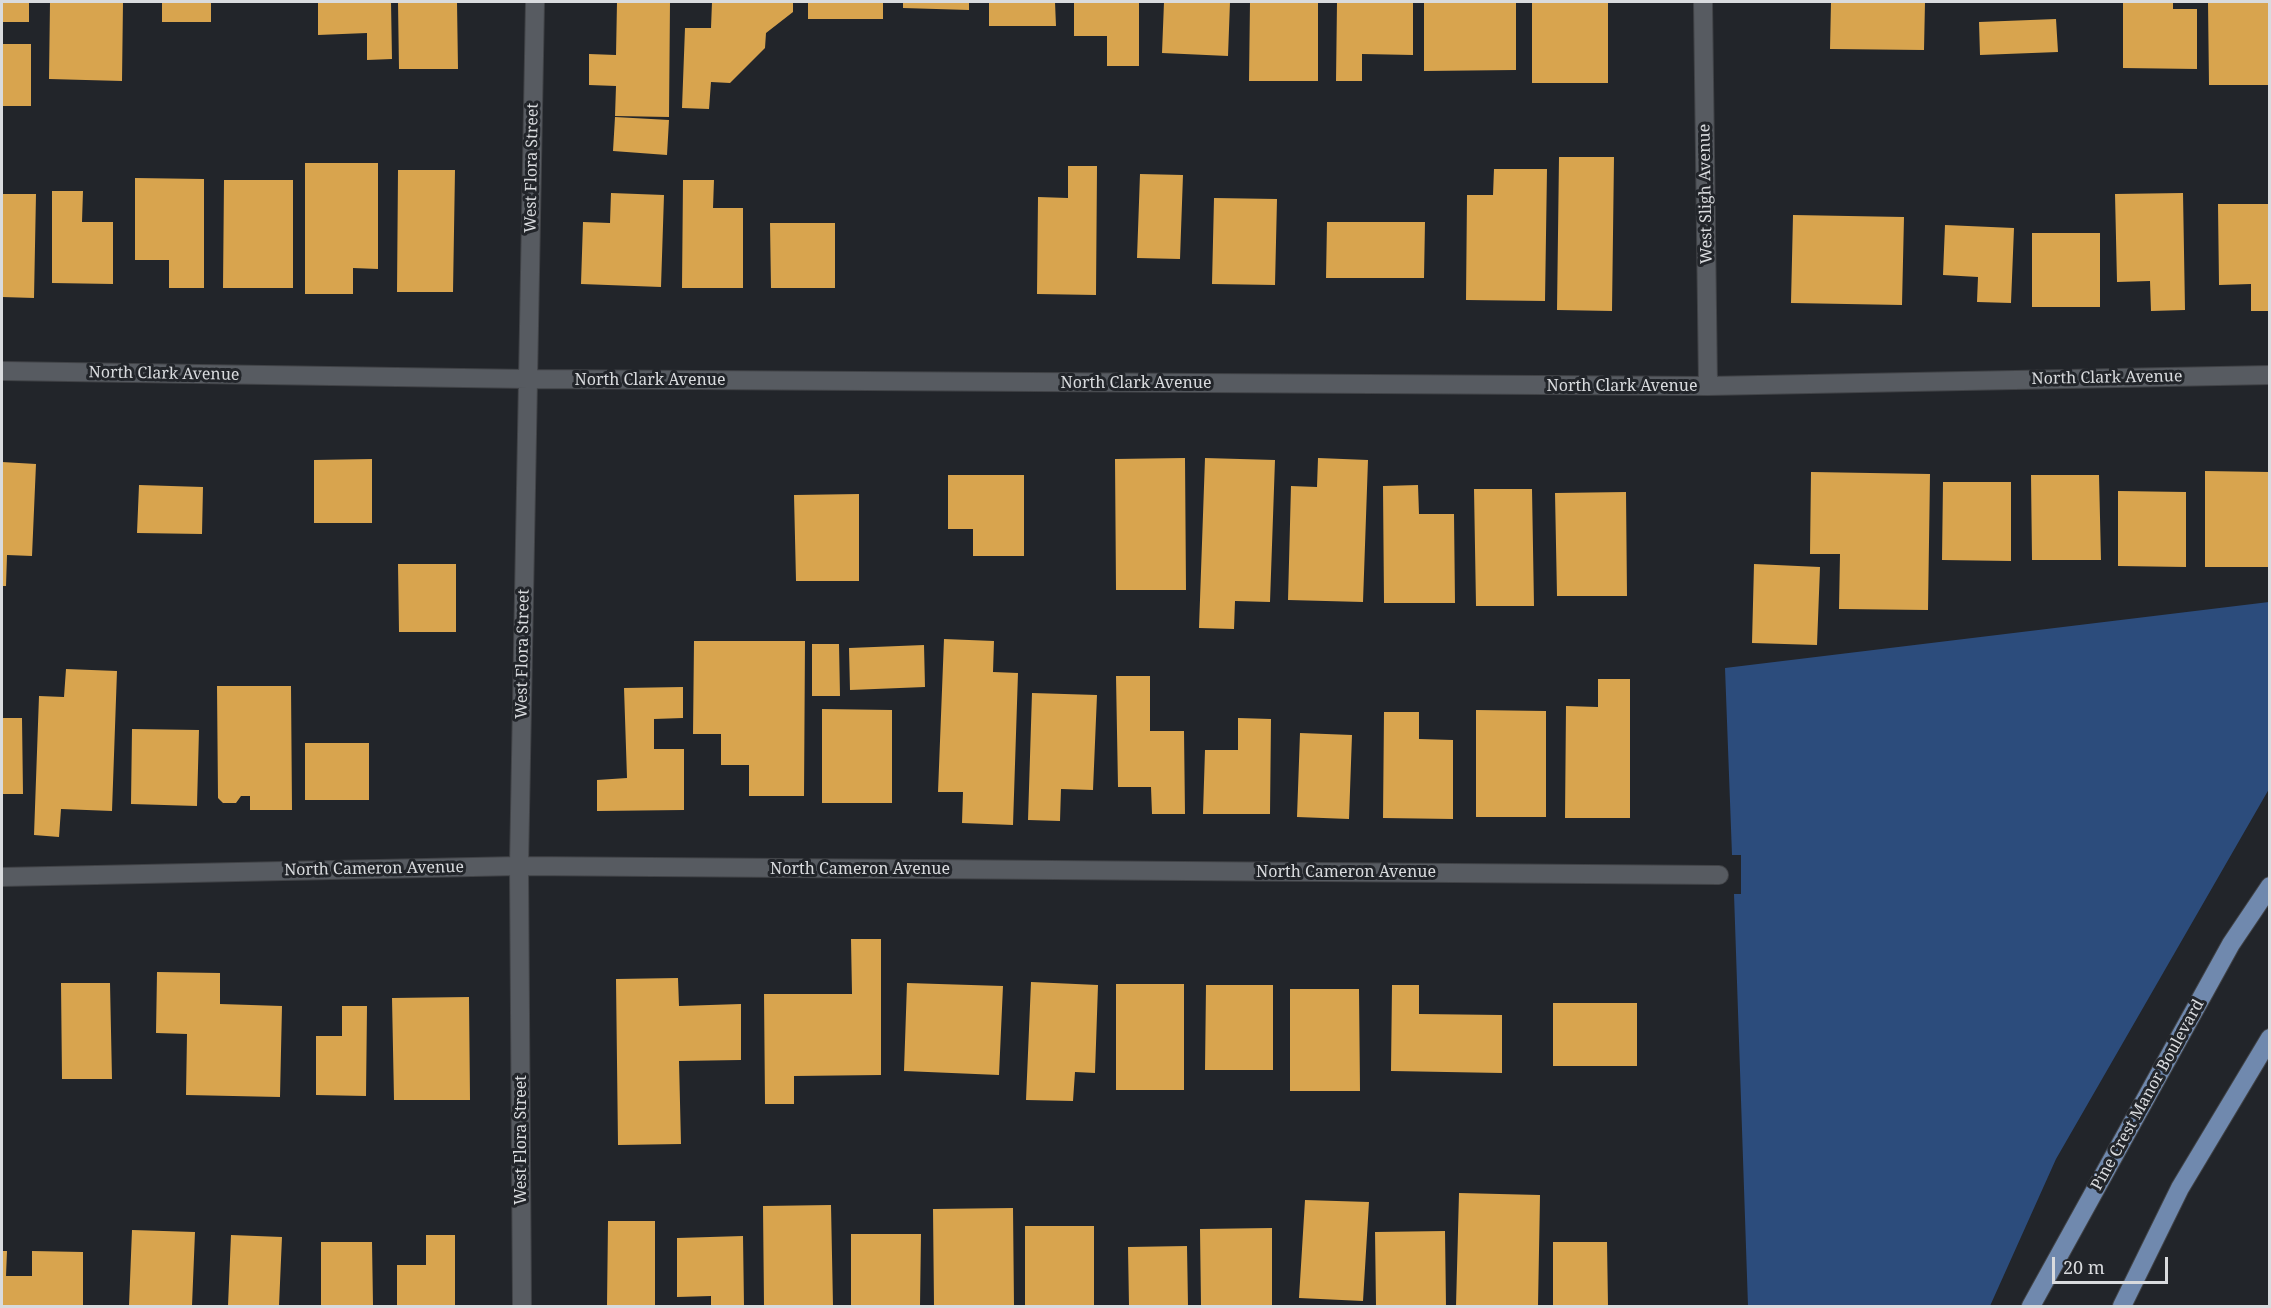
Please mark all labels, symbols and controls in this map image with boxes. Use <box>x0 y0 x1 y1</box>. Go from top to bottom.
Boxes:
street label: West Flora Street <box>521 103 543 233</box>
street label: West Sligh Avenue <box>1695 124 1717 264</box>
street label: North Clark Avenue <box>88 363 240 385</box>
street label: North Clark Avenue <box>2031 367 2183 389</box>
street label: North Clark Avenue <box>575 370 725 390</box>
street label: North Clark Avenue <box>1061 373 1211 393</box>
street label: North Clark Avenue <box>1547 376 1697 396</box>
street label: West Flora Street <box>512 589 534 719</box>
street label: North Cameron Avenue <box>284 858 464 880</box>
street label: North Cameron Avenue <box>770 859 950 879</box>
street label: North Cameron Avenue <box>1256 862 1436 882</box>
street label: Pine Crest Manor Boulevard <box>2087 996 2209 1194</box>
street label: West Flora Street <box>511 1075 531 1205</box>
scale bar <box>2055 1245 2170 1283</box>
text: 20 m <box>2063 1255 2105 1279</box>

